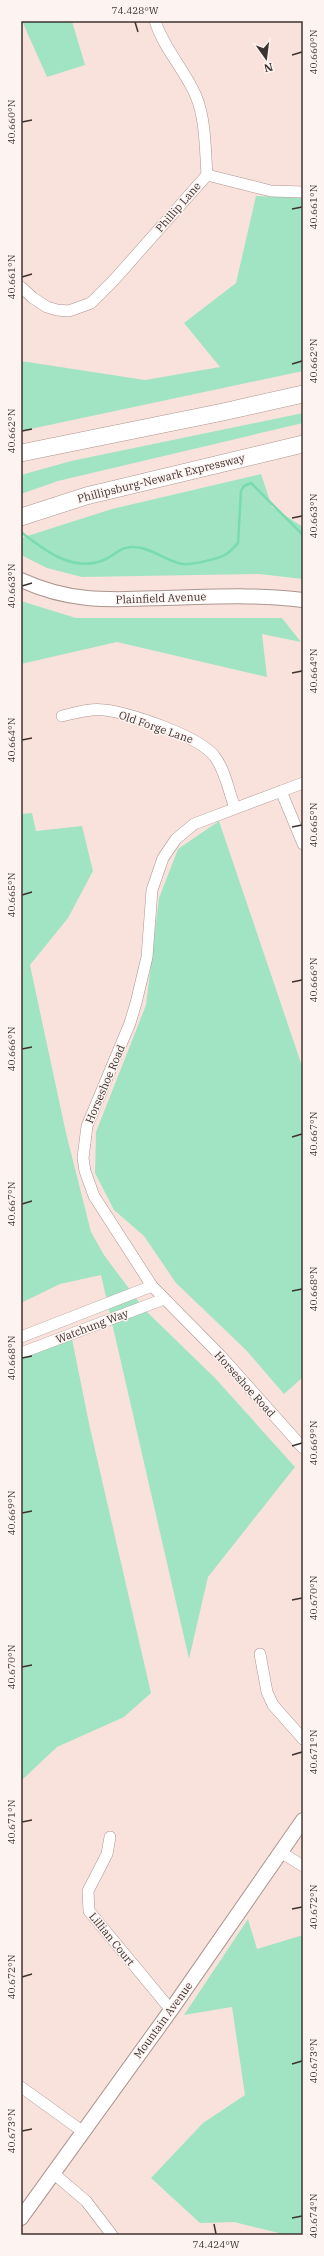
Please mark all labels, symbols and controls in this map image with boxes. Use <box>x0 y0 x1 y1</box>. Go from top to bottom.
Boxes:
text: 74.428°W <box>111 4 159 17</box>
text: 40.660°N <box>307 29 320 75</box>
north arrow <box>246 38 286 78</box>
text: N <box>262 60 274 76</box>
text: 40.660°N <box>5 99 18 145</box>
street label: Phillip Lane <box>152 179 204 235</box>
text: 40.661°N <box>307 184 320 230</box>
text: 40.661°N <box>5 254 18 300</box>
text: 40.662°N <box>307 338 320 384</box>
text: 40.662°N <box>5 408 18 454</box>
street label: Phillipsburg-Newark Expressway <box>76 450 246 506</box>
text: 40.663°N <box>307 493 320 539</box>
text: 40.663°N <box>5 563 18 609</box>
street label: Plainfield Avenue <box>115 589 207 607</box>
text: 40.664°N <box>307 648 320 694</box>
street label: Old Forge Lane <box>117 708 195 746</box>
text: 40.664°N <box>5 717 18 763</box>
text: 40.665°N <box>307 802 320 848</box>
text: 40.665°N <box>5 872 18 918</box>
text: 40.666°N <box>307 957 320 1003</box>
text: 40.666°N <box>5 1026 18 1072</box>
street label: Horseshoe Road <box>82 1042 128 1126</box>
text: 40.667°N <box>307 1111 320 1157</box>
text: 40.667°N <box>5 1181 18 1227</box>
text: 40.668°N <box>307 1266 320 1312</box>
street label: Watchung Way <box>54 1306 130 1346</box>
text: 40.668°N <box>5 1335 18 1381</box>
street label: Horseshoe Road <box>212 1348 279 1420</box>
text: 40.669°N <box>307 1420 320 1466</box>
text: 40.669°N <box>5 1490 18 1536</box>
text: 40.670°N <box>307 1575 320 1621</box>
text: 40.670°N <box>5 1644 18 1690</box>
text: 40.671°N <box>307 1729 320 1775</box>
text: 40.671°N <box>5 1799 18 1845</box>
text: 40.672°N <box>307 1884 320 1930</box>
street label: Lillian Court <box>86 1910 138 1969</box>
text: 40.672°N <box>5 1954 18 2000</box>
street label: Mountain Avenue <box>131 1979 196 2061</box>
text: 40.673°N <box>307 2038 320 2084</box>
text: 40.673°N <box>5 2108 18 2154</box>
text: 40.674°N <box>307 2193 320 2239</box>
text: 74.424°W <box>192 2238 240 2251</box>

